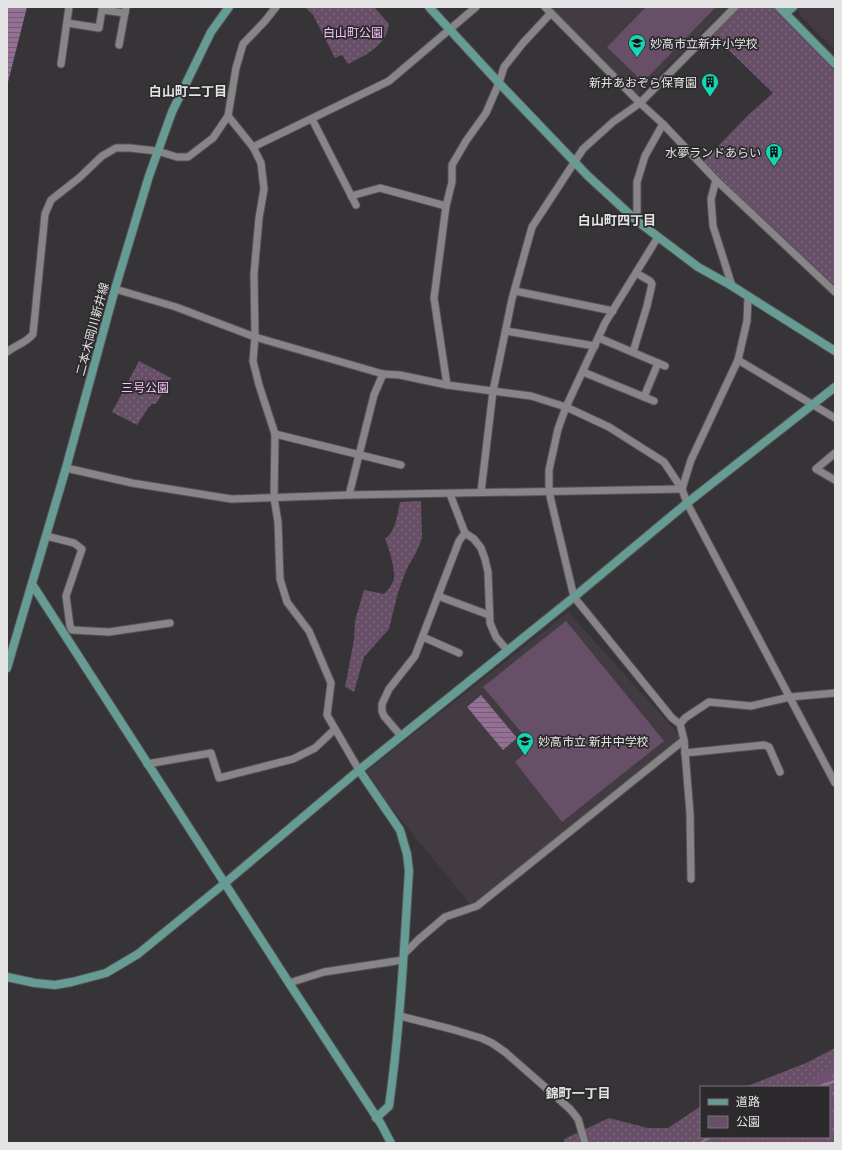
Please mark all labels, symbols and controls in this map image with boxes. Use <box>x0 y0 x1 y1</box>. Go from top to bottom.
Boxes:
park label: 白山町公園 <box>323 26 383 39</box>
school or university icon: 妙高市立新井小学校 <box>627 33 647 58</box>
place label: 妙高市立新井小学校 <box>650 37 758 50</box>
building icon: 新井あおぞら保育園 <box>700 72 720 97</box>
place label: 新井あおぞら保育園 <box>589 76 697 89</box>
district label: 白山町二丁目 <box>149 84 227 98</box>
building icon: 水夢ランドあらい <box>764 142 784 167</box>
place label: 水夢ランドあらい <box>665 146 761 159</box>
district label: 白山町四丁目 <box>578 213 656 227</box>
street label: 二本木岡川新井線 <box>73 281 111 377</box>
park label: 三号公園 <box>121 381 169 394</box>
school or university icon: 妙高市立 新井中学校 <box>515 731 535 756</box>
place label: 妙高市立 新井中学校 <box>538 735 649 748</box>
district label: 錦町一丁目 <box>545 1086 611 1100</box>
legend <box>700 1086 830 1138</box>
text: 道路 <box>736 1095 760 1108</box>
text: 公園 <box>736 1115 760 1128</box>

